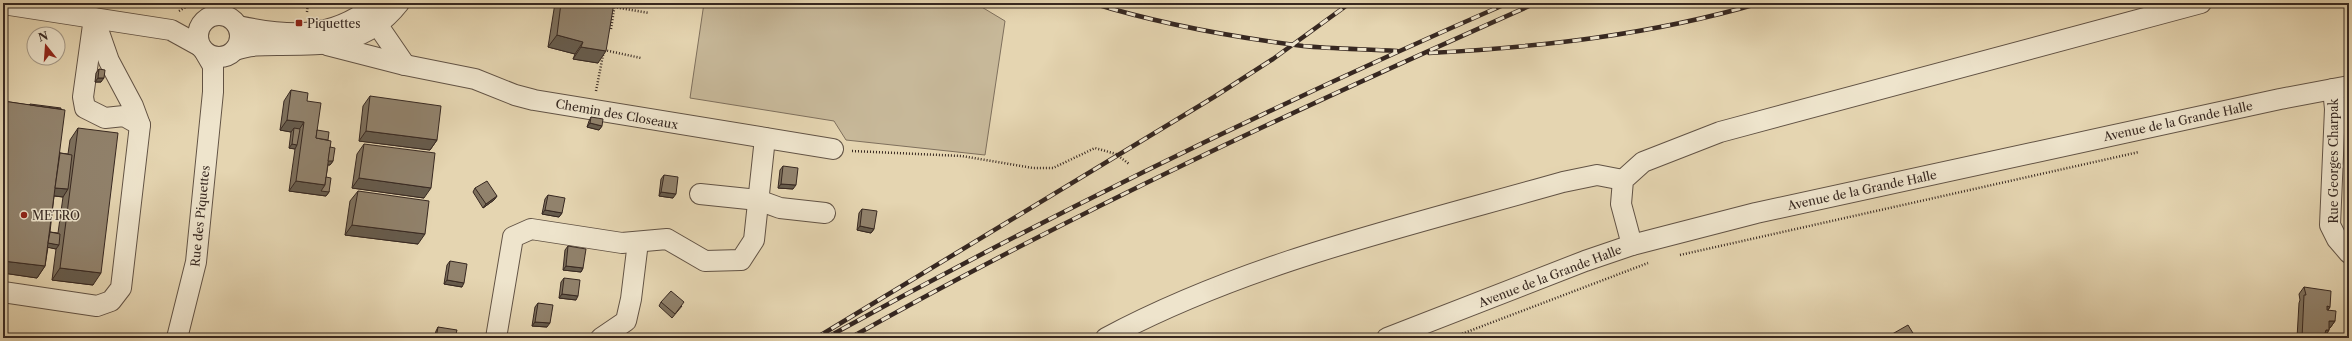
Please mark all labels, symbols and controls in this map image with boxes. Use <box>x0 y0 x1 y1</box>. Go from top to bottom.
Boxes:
place label: Piquettes <box>307 16 360 31</box>
marker: Piquettes <box>294 18 304 28</box>
north arrow <box>26 26 66 66</box>
text: N <box>36 28 50 45</box>
street label: Chemin des Closeaux <box>554 96 680 132</box>
street label: Rue Georges Charpak <box>2326 97 2341 224</box>
street label: Avenue de la Grande Halle <box>2101 98 2254 144</box>
street label: Rue des Piquettes <box>187 165 213 267</box>
street label: Avenue de la Grande Halle <box>1785 167 1938 213</box>
place label: METRO <box>32 208 80 223</box>
marker: METRO <box>19 210 29 220</box>
street label: Avenue de la Grande Halle <box>1475 242 1624 311</box>

